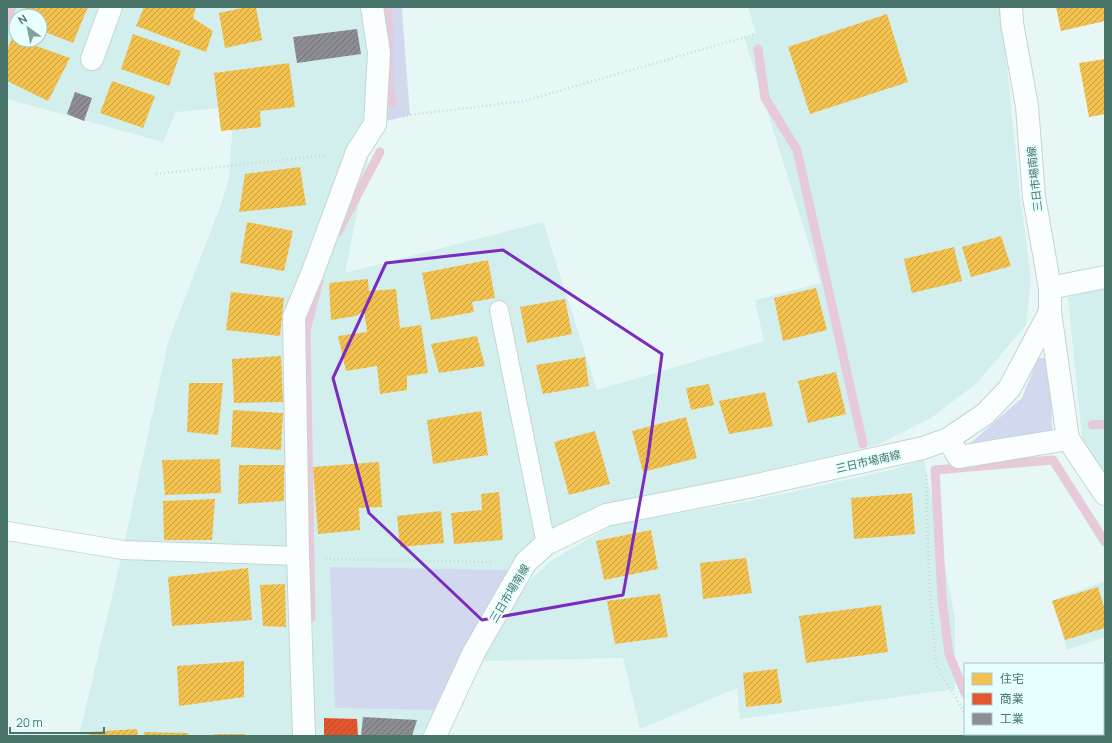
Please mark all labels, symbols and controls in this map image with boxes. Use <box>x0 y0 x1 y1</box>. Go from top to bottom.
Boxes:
north arrow <box>8 8 48 48</box>
text: N <box>15 11 30 28</box>
street label: 三日市場南線 <box>1023 145 1045 213</box>
street label: 三日市場南線 <box>834 446 902 476</box>
street label: 三日市場南線 <box>486 561 532 625</box>
legend <box>964 663 1104 735</box>
text: 住宅 <box>1000 670 1024 687</box>
text: 商業 <box>1000 690 1024 707</box>
scale bar <box>10 709 104 735</box>
text: 工業 <box>1000 710 1024 727</box>
text: 20 m <box>16 714 43 731</box>

